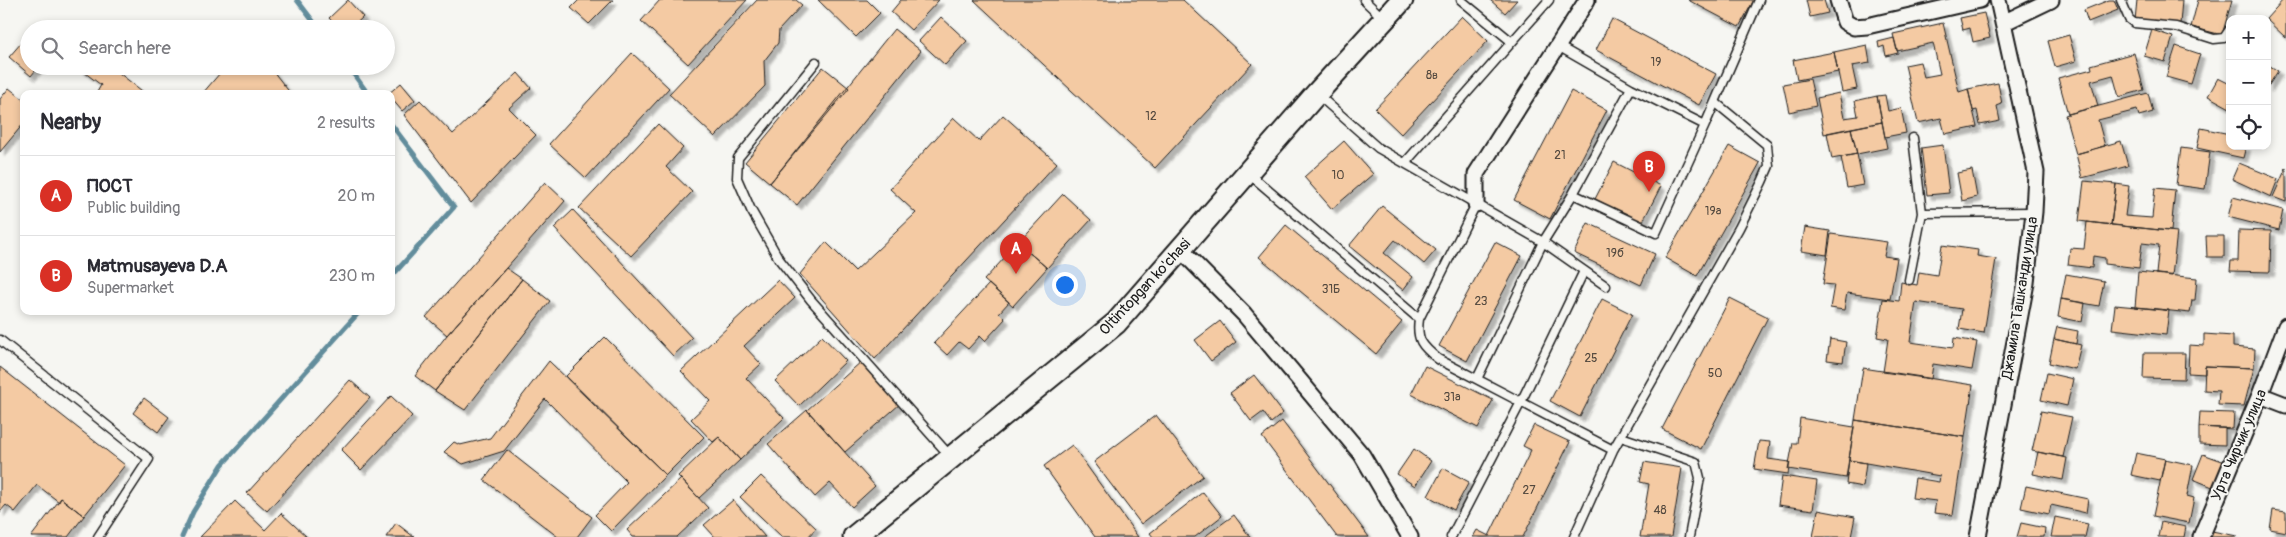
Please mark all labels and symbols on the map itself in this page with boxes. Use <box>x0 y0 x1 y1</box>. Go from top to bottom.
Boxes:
house number: 19 <box>1651 55 1661 70</box>
house number: 8в <box>1426 68 1438 83</box>
house number: 12 <box>1145 109 1157 124</box>
house number: 21 <box>1554 148 1566 163</box>
pin: B <box>1633 151 1665 192</box>
house number: 10 <box>1332 168 1344 183</box>
house number: 19а <box>1705 204 1722 219</box>
street label: Джамила Ташканди улица <box>1998 215 2042 382</box>
pin: A <box>1000 233 1032 274</box>
street label: Oltintopgan ko'chasi <box>1095 234 1195 339</box>
house number: 19б <box>1606 246 1624 261</box>
your location <box>1052 272 1078 298</box>
house number: 31Б <box>1322 282 1340 297</box>
house number: 23 <box>1474 294 1488 309</box>
house number: 25 <box>1584 351 1598 366</box>
house number: 50 <box>1708 366 1722 381</box>
street label: Урта Чирчик улица <box>2207 386 2271 504</box>
house number: 31а <box>1444 390 1461 405</box>
house number: 27 <box>1522 483 1536 498</box>
house number: 48 <box>1653 503 1667 518</box>

